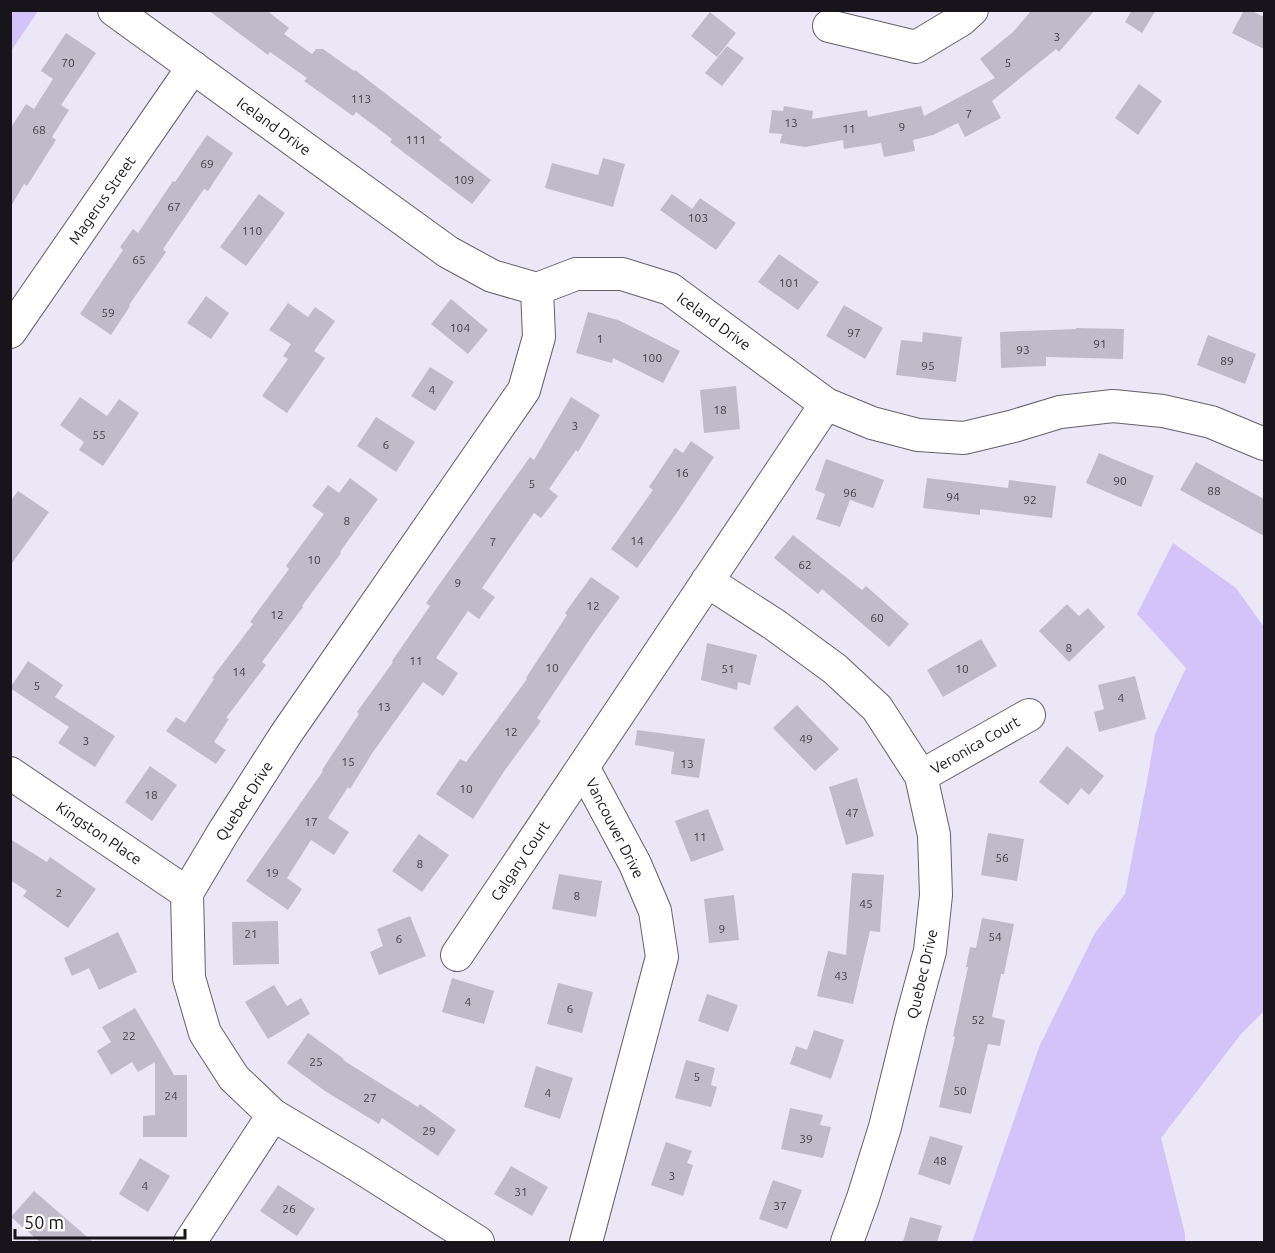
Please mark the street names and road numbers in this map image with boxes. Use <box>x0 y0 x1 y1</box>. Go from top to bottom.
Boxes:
street label: Iceland Drive <box>234 94 314 158</box>
street label: Magerus Street <box>65 153 139 247</box>
street label: Iceland Drive <box>674 289 754 353</box>
street label: Veronica Court <box>927 713 1023 777</box>
street label: Quebec Drive <box>212 758 276 844</box>
street label: Vancouver Drive <box>582 775 648 881</box>
street label: Kingston Place <box>53 798 145 868</box>
street label: Calgary Court <box>487 818 553 904</box>
street label: Quebec Drive <box>903 928 941 1020</box>

